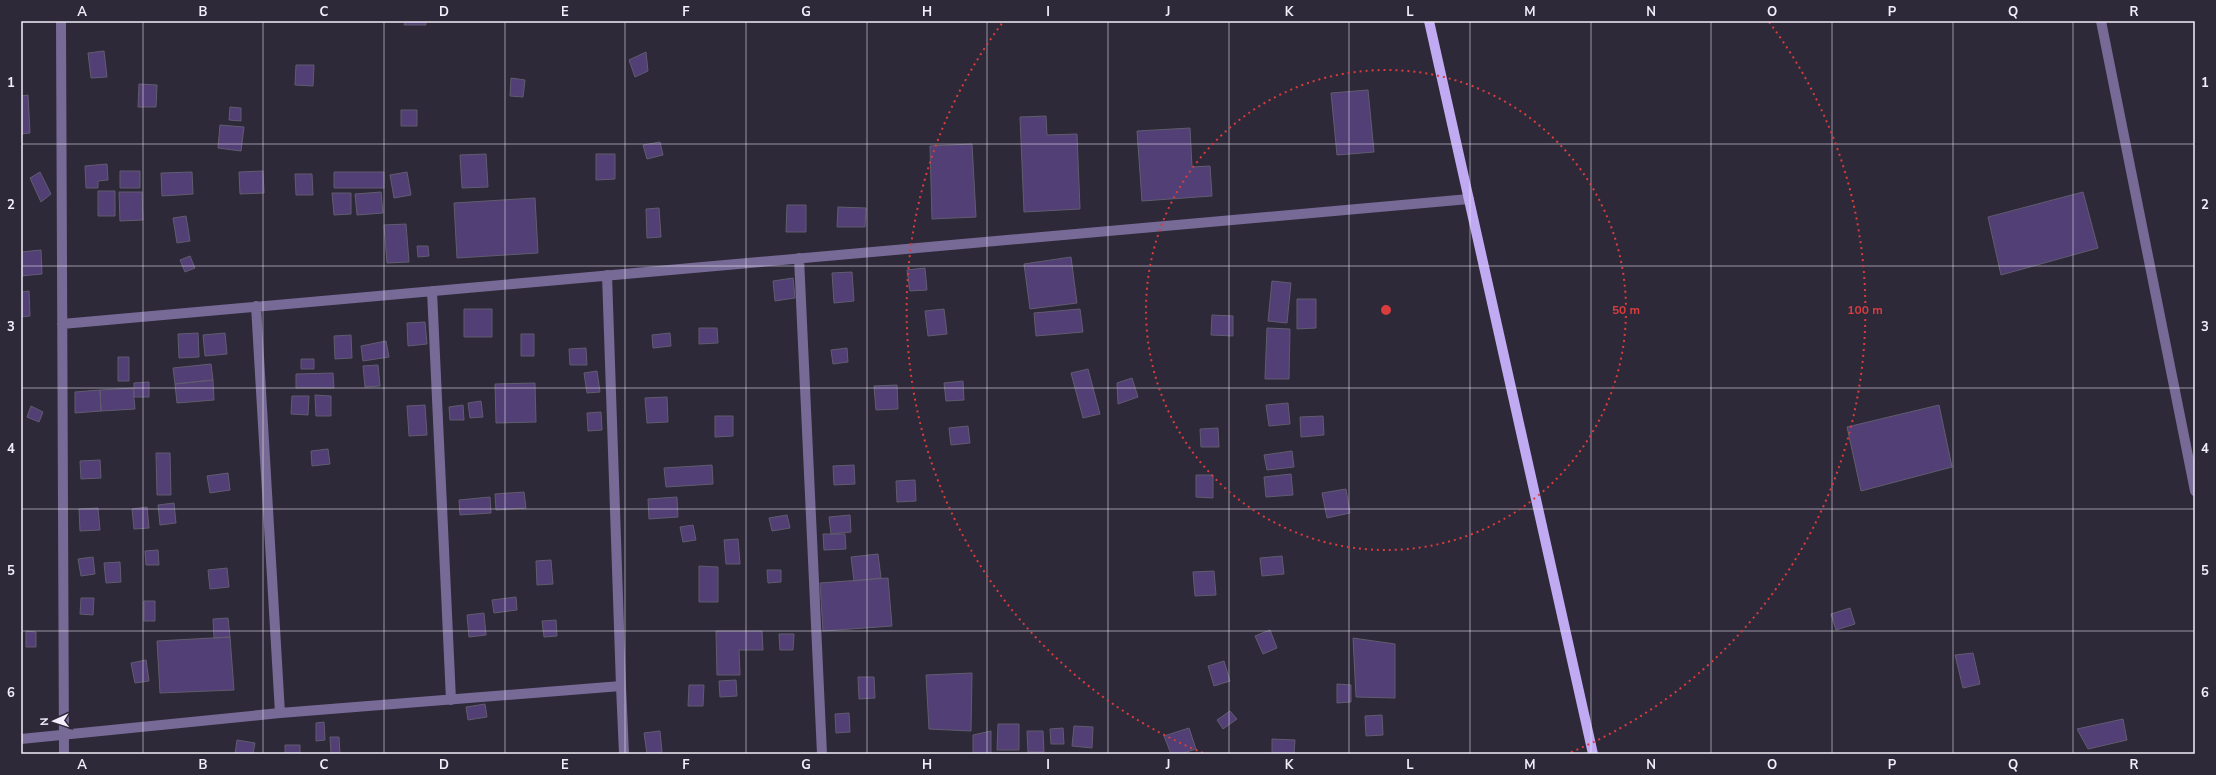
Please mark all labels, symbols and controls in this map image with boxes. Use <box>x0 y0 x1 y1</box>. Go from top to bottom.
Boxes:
text: A <box>77 3 87 21</box>
text: B <box>199 3 208 21</box>
text: C <box>320 3 329 21</box>
text: D <box>439 3 449 21</box>
text: E <box>561 3 569 21</box>
text: F <box>682 3 690 21</box>
text: G <box>801 3 811 21</box>
text: H <box>922 3 932 21</box>
text: I <box>1046 3 1050 21</box>
text: J <box>1165 3 1170 21</box>
text: K <box>1285 3 1294 21</box>
text: L <box>1406 3 1414 21</box>
text: M <box>1524 3 1536 21</box>
text: N <box>1646 3 1656 21</box>
text: O <box>1767 3 1777 21</box>
text: P <box>1888 3 1897 21</box>
text: Q <box>2008 3 2018 21</box>
text: R <box>2130 3 2139 21</box>
text: 1 <box>7 74 15 92</box>
text: 1 <box>2201 74 2209 92</box>
text: 2 <box>7 196 15 214</box>
text: 2 <box>2201 196 2209 214</box>
text: 50 m <box>1612 302 1640 318</box>
text: 100 m <box>1847 302 1883 318</box>
centre of rings <box>1379 303 1393 317</box>
text: 3 <box>7 318 15 336</box>
text: 3 <box>2201 318 2209 336</box>
text: 4 <box>7 440 15 458</box>
text: 4 <box>2201 440 2209 458</box>
text: 5 <box>7 562 15 580</box>
text: 5 <box>2201 562 2209 580</box>
text: 6 <box>7 684 15 702</box>
text: 6 <box>2201 684 2209 702</box>
north arrow <box>34 701 74 741</box>
text: N <box>37 717 52 726</box>
text: A <box>77 756 87 774</box>
text: B <box>199 756 208 774</box>
text: C <box>320 756 329 774</box>
text: D <box>439 756 449 774</box>
text: E <box>561 756 569 774</box>
text: F <box>682 756 690 774</box>
text: G <box>801 756 811 774</box>
text: H <box>922 756 932 774</box>
text: I <box>1046 756 1050 774</box>
text: J <box>1165 756 1170 774</box>
text: K <box>1285 756 1294 774</box>
text: L <box>1406 756 1414 774</box>
text: M <box>1524 756 1536 774</box>
text: N <box>1646 756 1656 774</box>
text: O <box>1767 756 1777 774</box>
text: P <box>1888 756 1897 774</box>
text: Q <box>2008 756 2018 774</box>
text: R <box>2130 756 2139 774</box>

